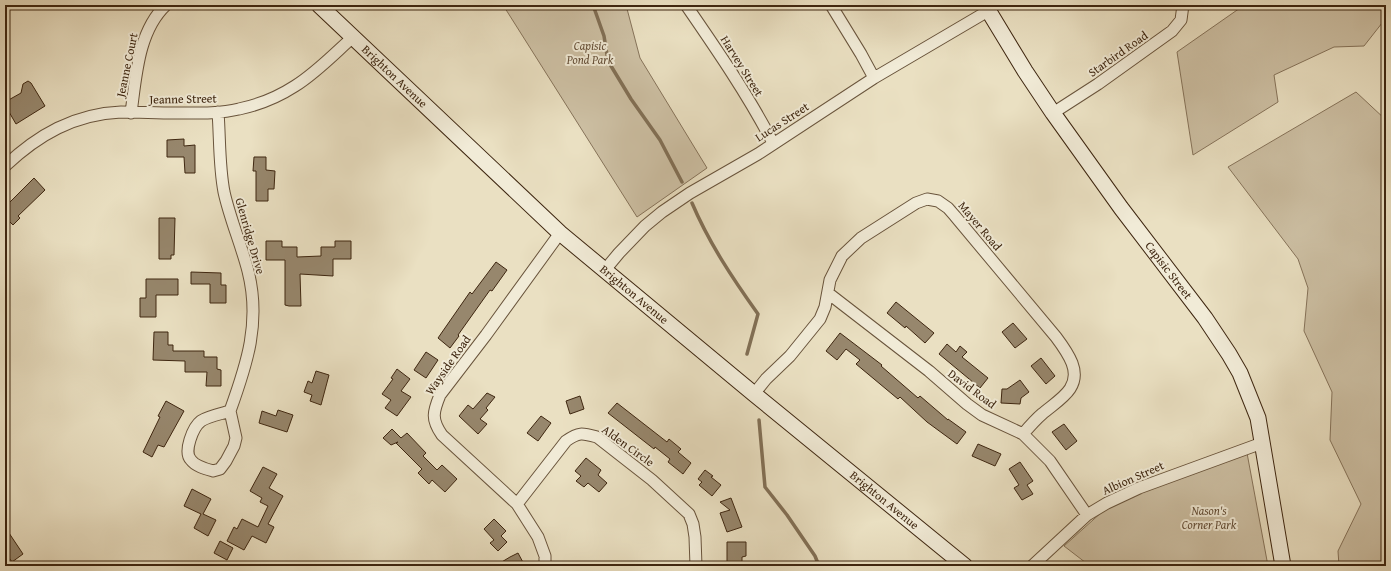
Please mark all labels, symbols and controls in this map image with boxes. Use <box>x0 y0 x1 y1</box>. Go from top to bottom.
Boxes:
street label: Starbird Road <box>1084 26 1151 80</box>
street label: Jeanne Court <box>111 31 142 100</box>
street label: Harvey Street <box>717 32 768 100</box>
park label: Capisic Pond Park <box>566 37 614 68</box>
street label: Brighton Avenue <box>358 41 432 112</box>
street label: Jeanne Street <box>147 89 217 108</box>
street label: Lucas Street <box>751 97 813 145</box>
street label: Glenridge Drive <box>231 196 270 276</box>
street label: Mayer Road <box>955 197 1006 254</box>
street label: Capisic Street <box>1141 238 1197 303</box>
street label: Brighton Avenue <box>596 261 673 328</box>
street label: Wayside Road <box>421 331 475 398</box>
street label: David Road <box>945 365 1000 413</box>
street label: Alden Circle <box>599 421 658 471</box>
street label: Albion Street <box>1099 456 1167 499</box>
street label: Brighton Avenue <box>846 467 923 533</box>
park label: Nason's Corner Park <box>1182 502 1237 533</box>

